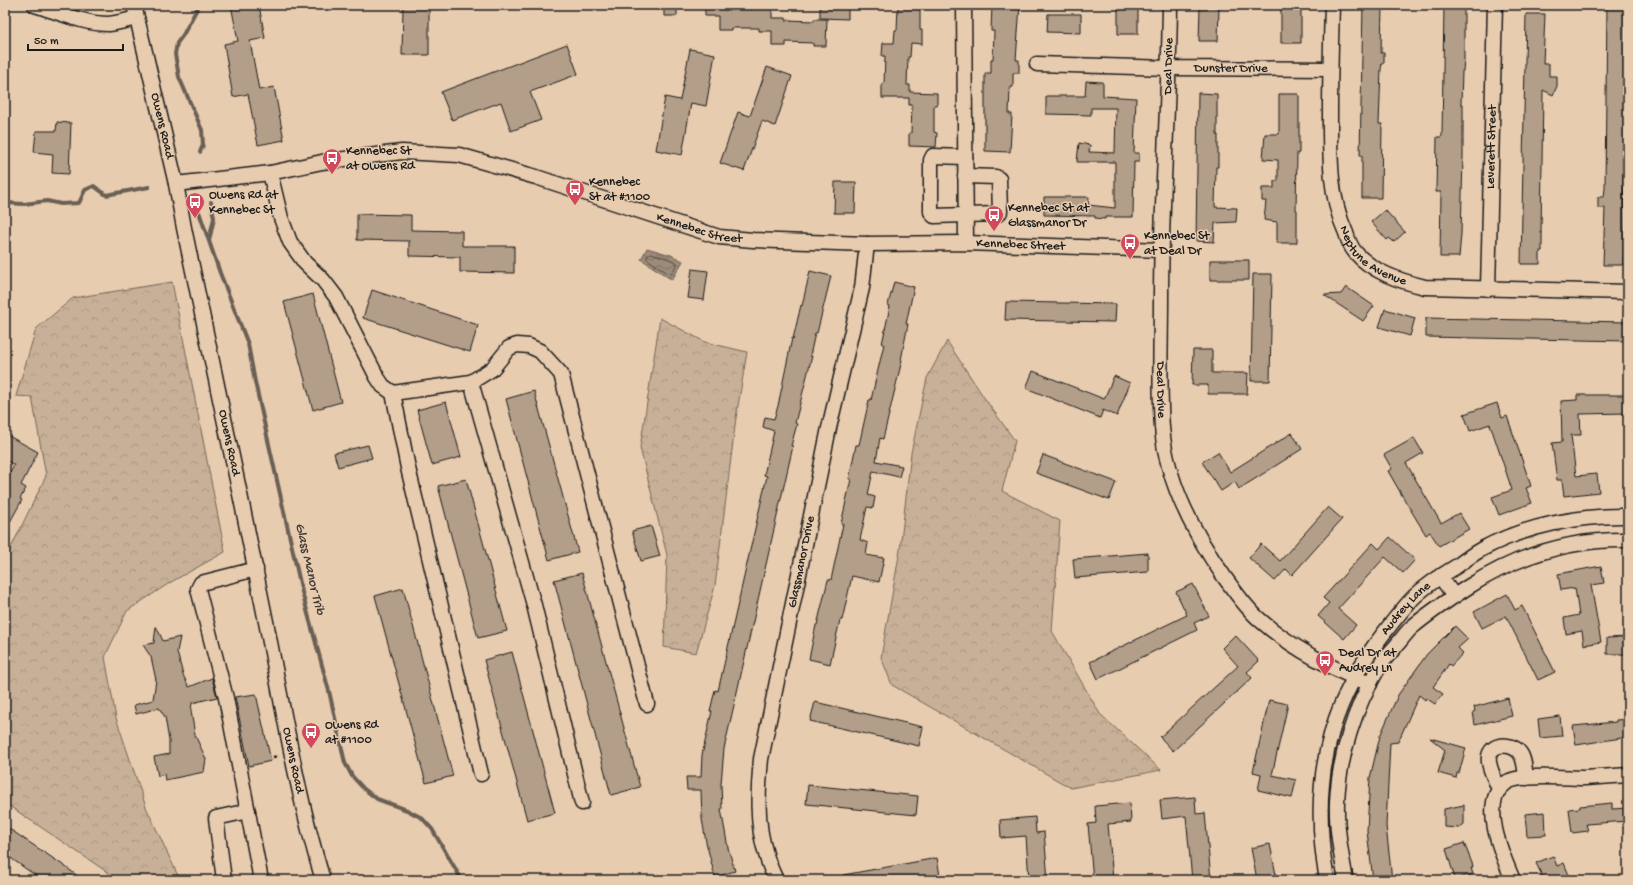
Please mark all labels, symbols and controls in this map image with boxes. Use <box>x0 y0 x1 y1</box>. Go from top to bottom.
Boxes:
scale bar <box>28 26 123 52</box>
text: 50 m <box>34 35 59 49</box>
street label: Deal Drive <box>1161 37 1177 95</box>
street label: Dunster Drive <box>1193 61 1268 76</box>
street label: Owens Road <box>147 91 178 161</box>
street label: Leverett Street <box>1483 103 1500 189</box>
place label: Kennebec St at Owens Rd <box>346 144 416 174</box>
bus stop icon: Kennebec St at Owens Rd <box>321 147 343 175</box>
place label: Kennebec St at #1100 <box>589 175 651 205</box>
bus stop icon: Kennebec St at #1100 <box>564 178 586 206</box>
place label: Owens Rd at Kennebec St <box>209 188 279 218</box>
bus stop icon: Owens Rd at Kennebec St <box>184 191 206 219</box>
place label: Kennebec St at Glassmanor Dr <box>1008 201 1091 231</box>
bus stop icon: Kennebec St at Glassmanor Dr <box>983 204 1005 232</box>
street label: Kennebec Street <box>654 209 744 247</box>
street label: Neptune Avenue <box>1336 223 1409 289</box>
place label: Kennebec St at Deal Dr <box>1144 229 1211 259</box>
bus stop icon: Kennebec St at Deal Dr <box>1119 232 1141 260</box>
street label: Kennebec Street <box>976 236 1067 254</box>
street label: Deal Drive <box>1153 360 1169 419</box>
street label: Owens Road <box>215 408 244 478</box>
street label: Glassmanor Drive <box>785 514 818 609</box>
water label: Glass Manor Trib <box>290 521 328 617</box>
street label: Audrey Lane <box>1378 578 1434 638</box>
place label: Deal Dr at Audrey Ln <box>1338 646 1398 676</box>
bus stop icon: Deal Dr at Audrey Ln <box>1314 649 1336 677</box>
place label: Owens Rd at #1100 <box>325 718 379 748</box>
bus stop icon: Owens Rd at #1100 <box>300 721 322 749</box>
street label: Owens Road <box>279 726 308 796</box>

